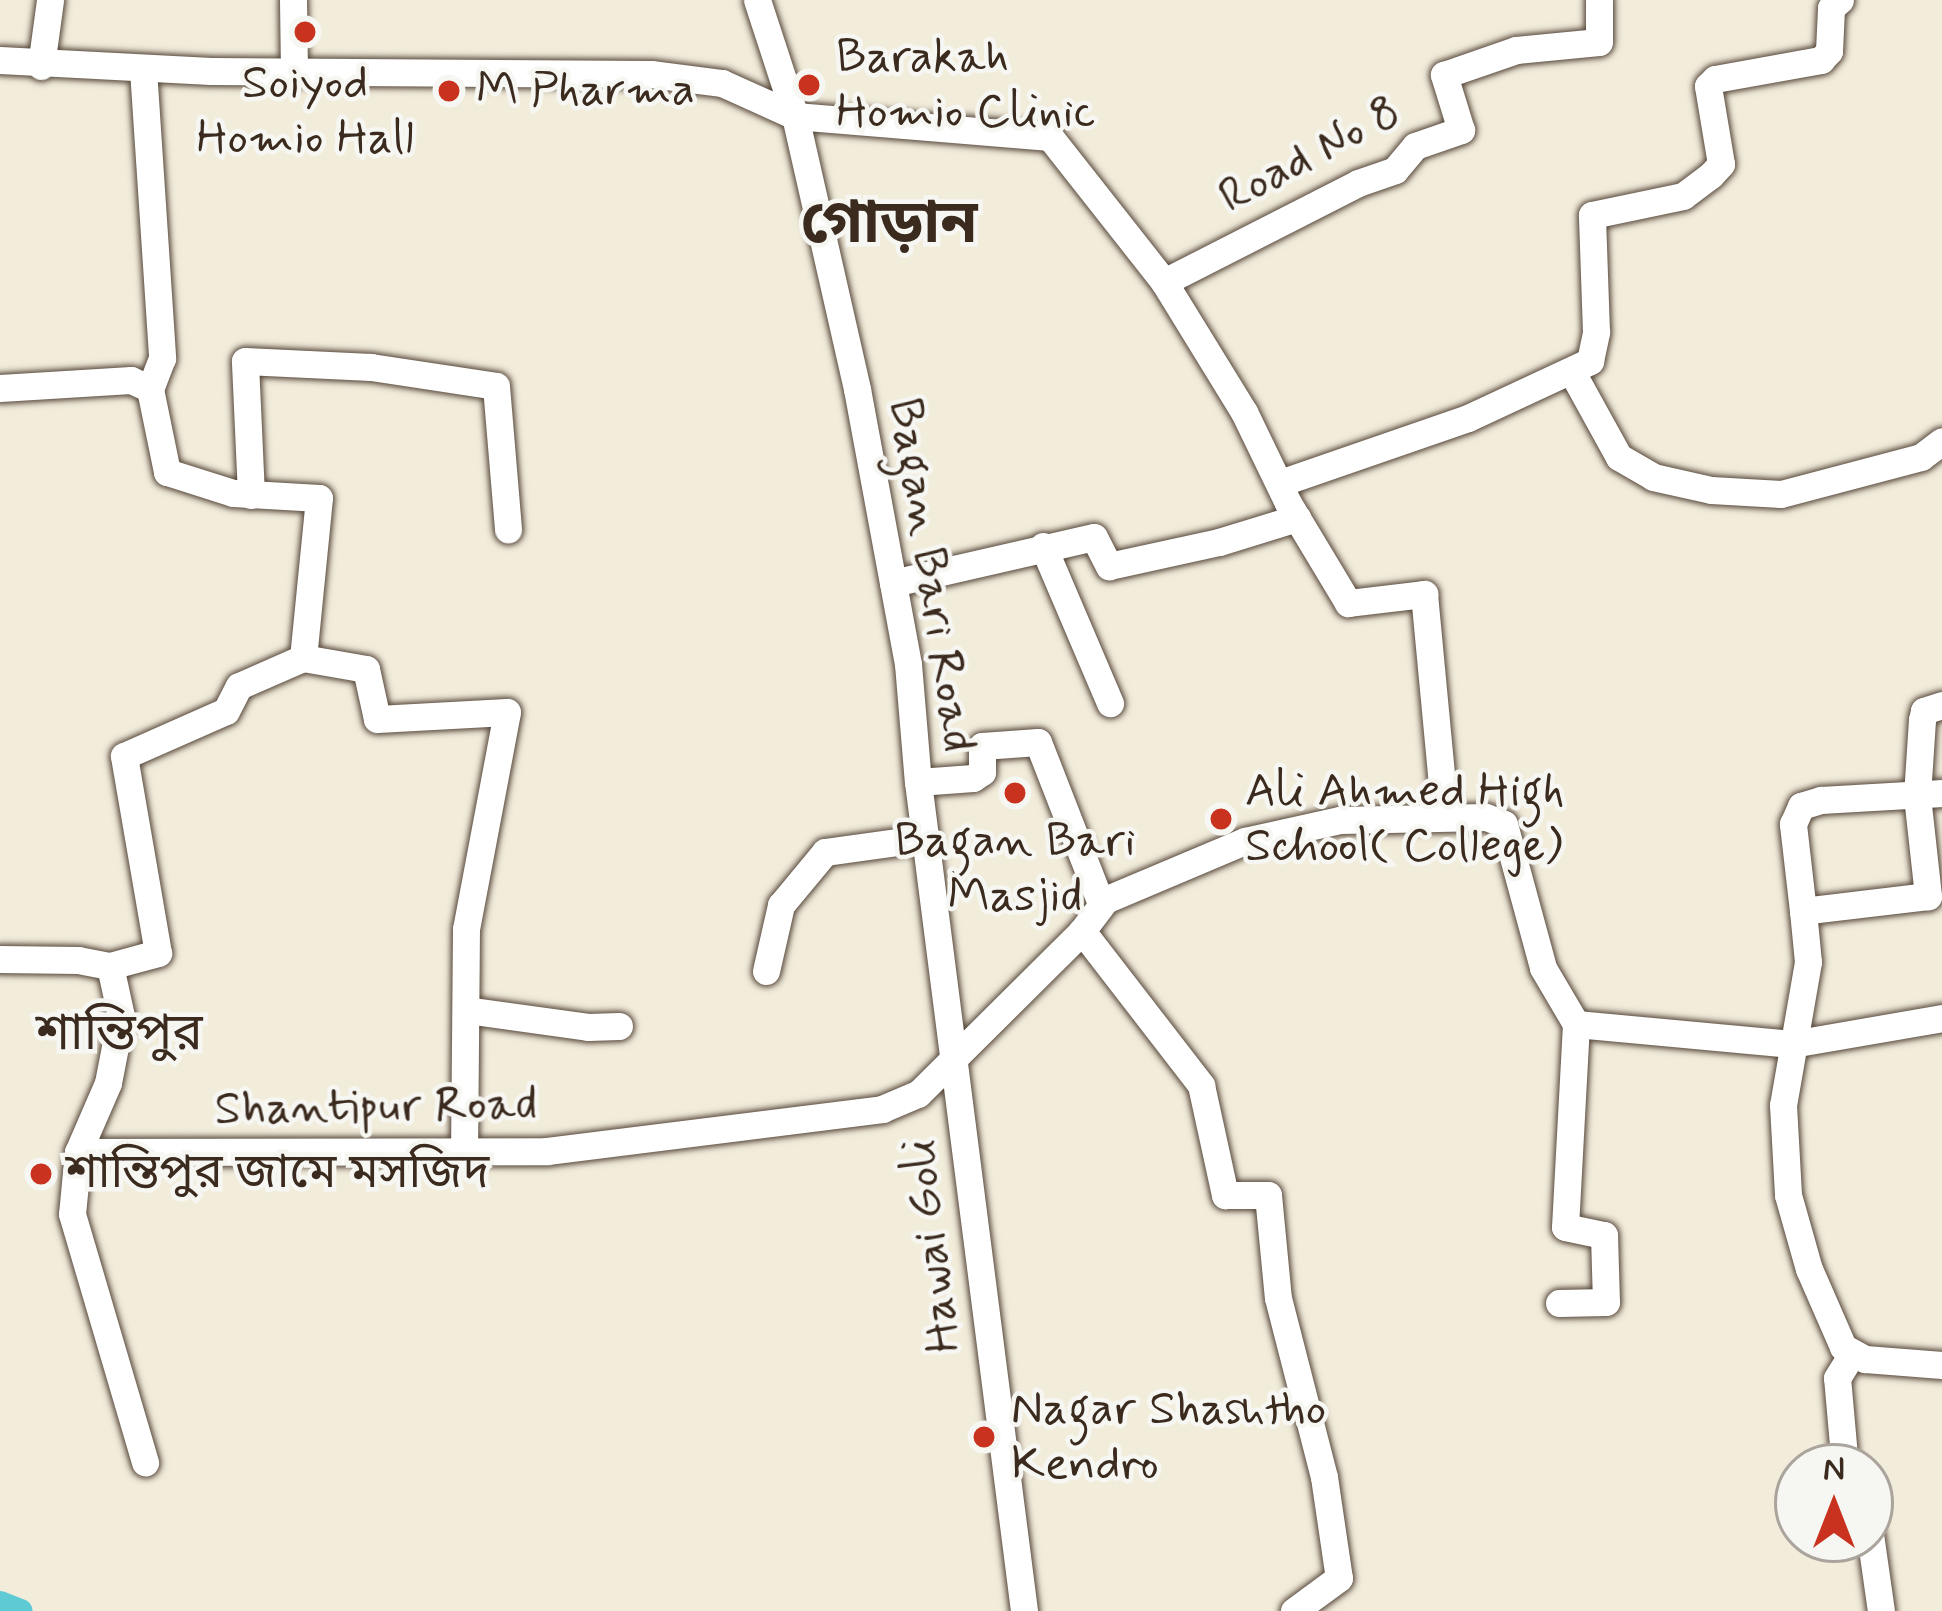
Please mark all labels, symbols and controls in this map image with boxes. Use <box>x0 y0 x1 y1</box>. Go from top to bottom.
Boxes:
marker: Soiyod Homio Hall <box>289 16 321 48</box>
place label: Barakah Homio Clinic <box>836 28 1096 141</box>
place label: Soiyod Homio Hall <box>196 54 414 167</box>
place label: M Pharma <box>476 62 694 120</box>
marker: Barakah Homio Clinic <box>793 69 825 101</box>
marker: M Pharma <box>433 75 465 107</box>
street label: Road No 8 <box>1208 83 1412 227</box>
district label: গোড়ান <box>801 189 977 261</box>
street label: Bagan Bari Road <box>875 399 987 751</box>
place label: Ali Ahmed High School( College) <box>1245 762 1564 875</box>
marker: Bagan Bari Masjid <box>1002 780 1028 806</box>
marker: Ali Ahmed High School( College) <box>1208 806 1234 832</box>
place label: Bagan Bari Masjid <box>896 812 1134 925</box>
district label: শান্তিপুর <box>35 1004 203 1066</box>
street label: Shantipur Road <box>218 1075 534 1139</box>
street label: Hawai Goli <box>890 1136 974 1356</box>
place label: শান্তিপুর জামে মসজিদ <box>65 1145 489 1203</box>
marker: শান্তিপুর জামে মসজিদ <box>28 1161 54 1187</box>
place label: Nagar Shashtho Kendro <box>1011 1380 1326 1493</box>
marker: Nagar Shashtho Kendro <box>968 1421 1000 1453</box>
north arrow <box>1774 1443 1894 1563</box>
text: N <box>1823 1448 1845 1492</box>

